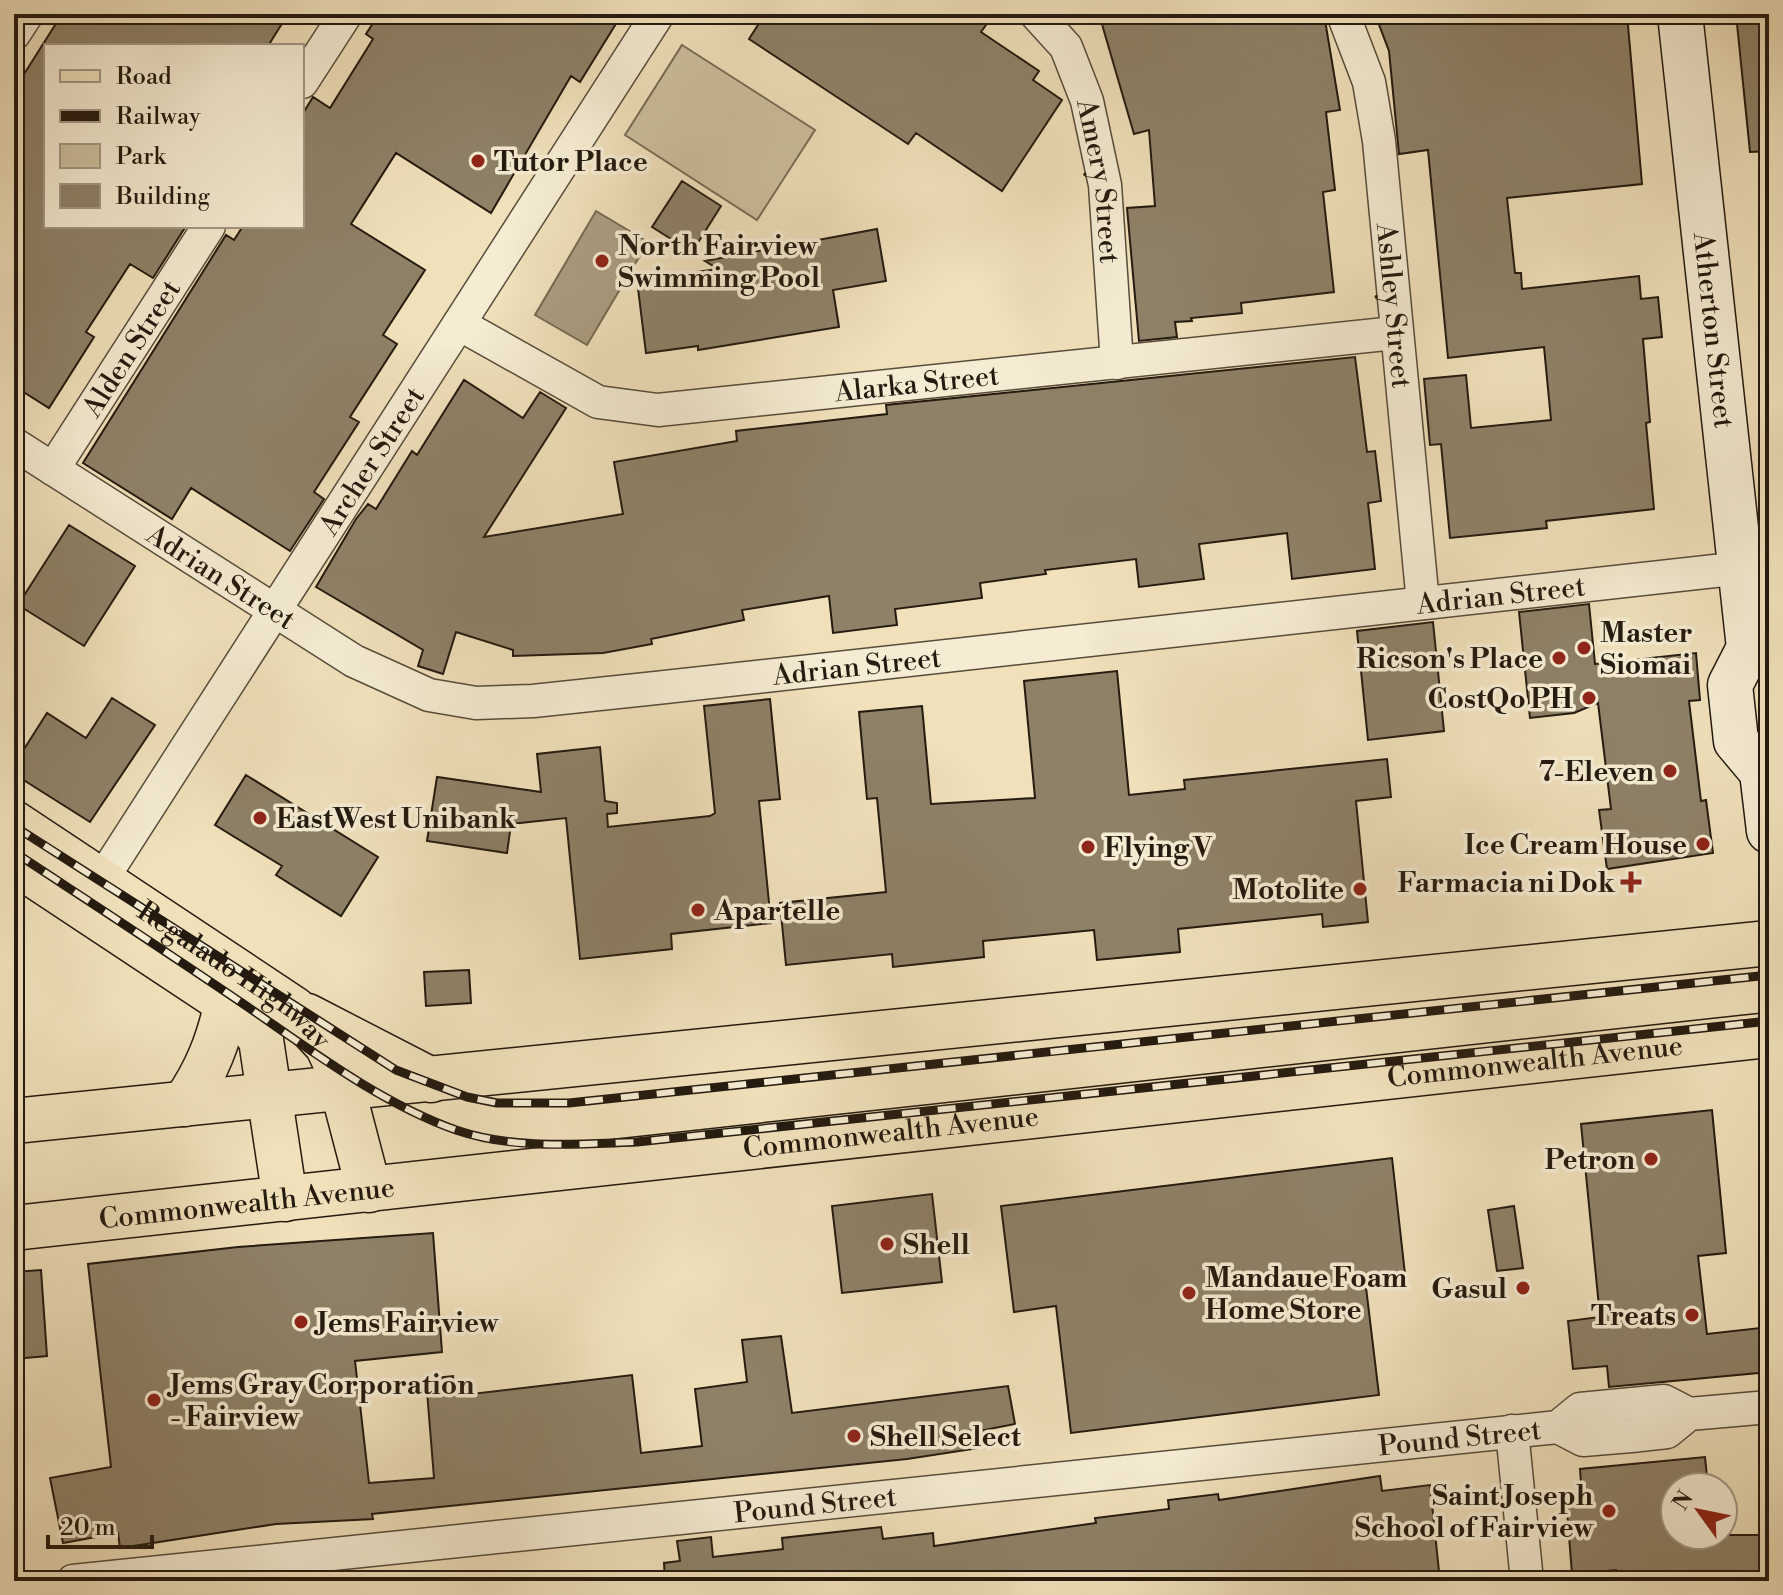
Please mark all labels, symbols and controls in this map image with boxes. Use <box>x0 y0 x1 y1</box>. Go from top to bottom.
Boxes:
legend <box>44 44 304 228</box>
text: Road <box>116 62 172 92</box>
street label: Amery Street <box>1068 95 1126 265</box>
text: Railway <box>116 102 201 132</box>
text: Park <box>116 142 167 172</box>
place label: Tutor Place <box>494 145 648 180</box>
marker: Tutor Place <box>469 152 487 170</box>
text: Building <box>115 182 210 212</box>
street label: Ashley Street <box>1368 220 1418 390</box>
place label: North Fairview Swimming Pool <box>618 229 820 296</box>
street label: Atherton Street <box>1685 229 1741 430</box>
marker: North Fairview Swimming Pool <box>593 252 611 270</box>
street label: Alden Street <box>75 273 189 425</box>
street label: Alarka Street <box>832 358 1001 411</box>
street label: Archer Street <box>311 380 433 543</box>
street label: Adrian Street <box>139 517 301 638</box>
street label: Adrian Street <box>1414 569 1587 623</box>
place label: Master Siomai <box>1600 616 1693 683</box>
marker: Master Siomai <box>1575 639 1593 657</box>
street label: Adrian Street <box>770 641 943 694</box>
place label: Ricson's Place <box>1356 642 1543 677</box>
marker: Ricson's Place <box>1550 649 1568 667</box>
place label: CostQo PH <box>1428 682 1573 717</box>
marker: CostQo PH <box>1580 689 1598 707</box>
place label: 7-Eleven <box>1538 755 1654 790</box>
marker: 7-Eleven <box>1661 762 1679 780</box>
place label: EastWest Unibank <box>276 802 517 837</box>
marker: EastWest Unibank <box>251 809 269 827</box>
place label: Ice Cream House <box>1464 828 1687 863</box>
place label: Flying V <box>1104 831 1213 866</box>
marker: Ice Cream House <box>1694 835 1712 853</box>
marker: Flying V <box>1079 838 1097 856</box>
place label: Farmacia ni Dok <box>1397 866 1616 901</box>
place label: Motolite <box>1232 873 1344 908</box>
marker: Farmacia ni Dok <box>1622 873 1640 891</box>
marker: Motolite <box>1351 880 1369 898</box>
street label: Regalado Highway <box>130 894 338 1057</box>
place label: Apartelle <box>713 894 840 929</box>
marker: Apartelle <box>689 901 707 919</box>
street label: Commonwealth Avenue <box>1385 1029 1685 1096</box>
street label: Commonwealth Avenue <box>741 1099 1041 1167</box>
place label: Petron <box>1545 1143 1635 1178</box>
marker: Petron <box>1642 1150 1660 1168</box>
street label: Commonwealth Avenue <box>97 1170 396 1238</box>
place label: Shell <box>903 1228 970 1263</box>
marker: Shell <box>878 1235 896 1253</box>
place label: Mandaue Foam Home Store <box>1205 1261 1408 1328</box>
place label: Gasul <box>1431 1272 1507 1307</box>
marker: Gasul <box>1514 1279 1532 1297</box>
marker: Mandaue Foam Home Store <box>1180 1284 1198 1302</box>
place label: Treats <box>1591 1299 1676 1334</box>
place label: Jems Fairview <box>313 1306 499 1341</box>
marker: Treats <box>1683 1306 1701 1324</box>
marker: Jems Fairview <box>292 1313 310 1331</box>
place label: Jems Gray Corporation - Fairview <box>166 1368 474 1435</box>
marker: Jems Gray Corporation - Fairview <box>145 1391 163 1409</box>
street label: Pound Street <box>1377 1413 1543 1465</box>
place label: Shell Select <box>870 1420 1022 1455</box>
marker: Shell Select <box>845 1427 863 1445</box>
north arrow <box>1659 1471 1739 1551</box>
place label: Saint Joseph School of Fairview <box>1355 1479 1594 1546</box>
street label: Pound Street <box>732 1480 898 1531</box>
text: N <box>1667 1486 1700 1516</box>
scale bar <box>48 1499 152 1549</box>
marker: Saint Joseph School of Fairview <box>1600 1502 1618 1520</box>
text: 20 m <box>60 1513 116 1543</box>

